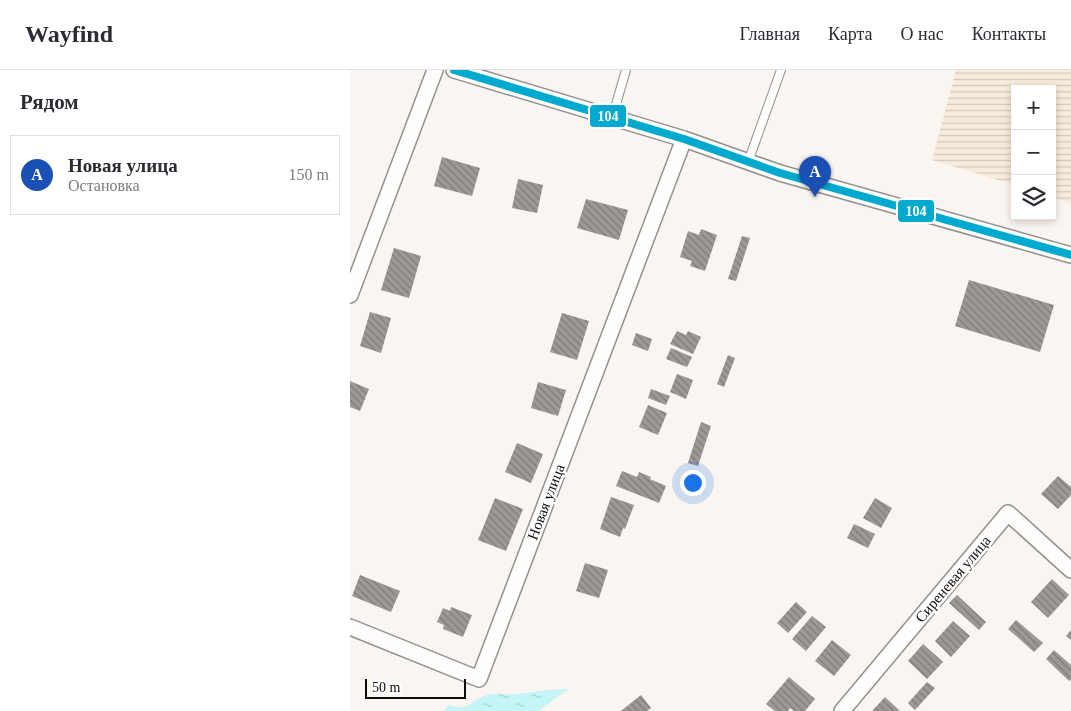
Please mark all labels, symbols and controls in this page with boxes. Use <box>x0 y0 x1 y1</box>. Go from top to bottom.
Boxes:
text: Wayfind <box>25 21 113 47</box>
text: Главная <box>740 24 800 44</box>
text: Карта <box>828 24 873 44</box>
text: О нас <box>901 24 944 44</box>
text: Контакты <box>972 24 1046 44</box>
map controls <box>1011 85 1056 220</box>
button: + <box>1011 85 1056 130</box>
text: Рядом <box>20 90 79 114</box>
line badge: 104 <box>589 104 627 128</box>
text: 104 <box>598 109 619 124</box>
button: − <box>1011 130 1056 175</box>
text: Новая улица <box>68 155 178 176</box>
pin: A <box>799 156 831 197</box>
text: A <box>31 166 43 183</box>
text: 150 m <box>289 166 329 183</box>
button: layers <box>1011 175 1056 220</box>
text: Остановка <box>68 177 140 194</box>
line badge: 104 <box>897 199 935 223</box>
text: 104 <box>906 204 927 219</box>
street label: Новая улица <box>524 462 568 542</box>
your location <box>680 470 706 496</box>
street label: Сиреневая улица <box>912 532 994 626</box>
scale bar <box>365 676 466 699</box>
text: 50 m <box>372 680 400 695</box>

